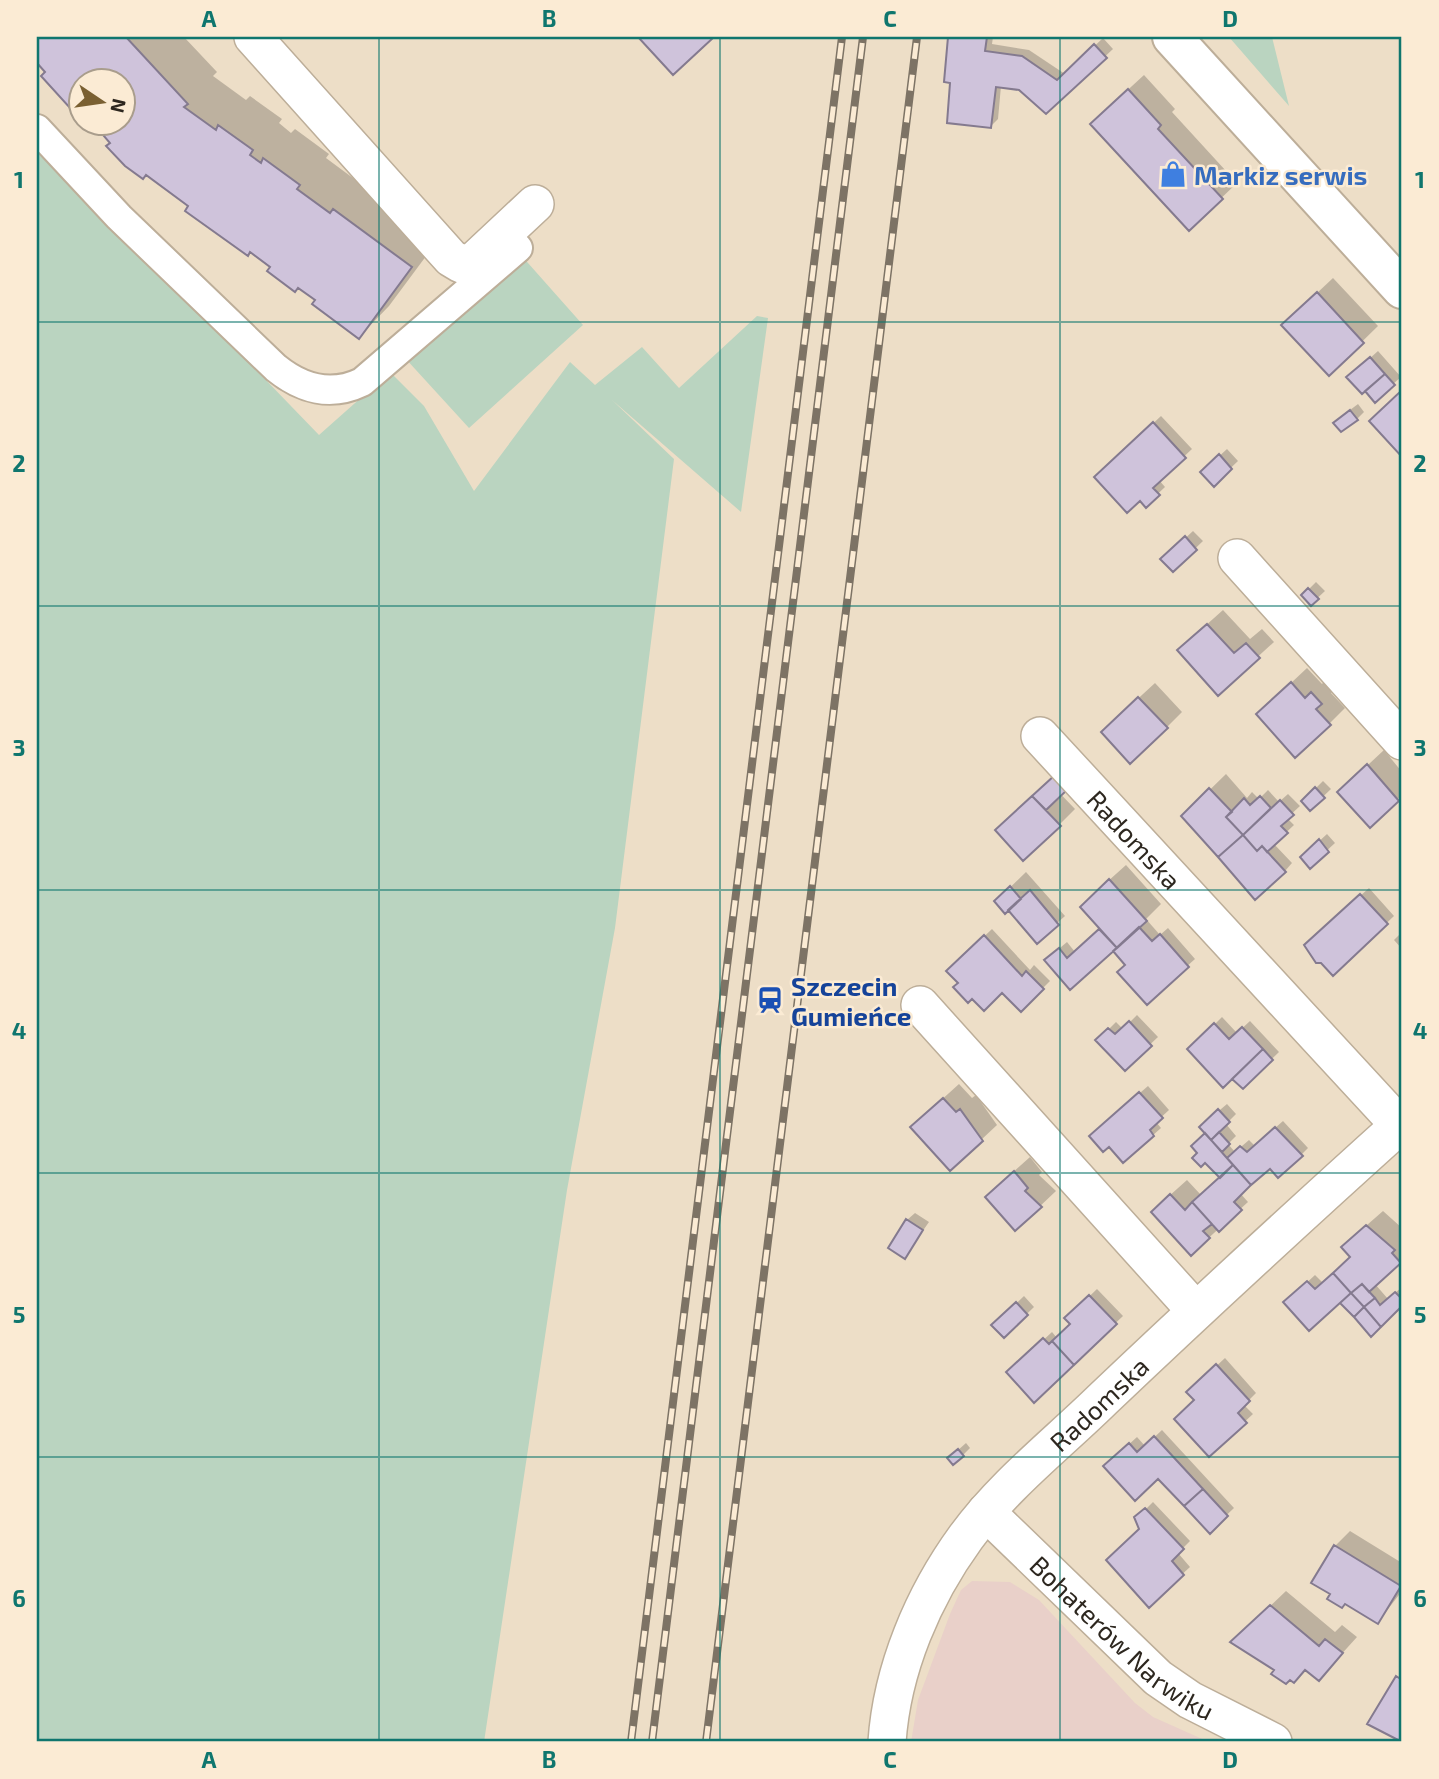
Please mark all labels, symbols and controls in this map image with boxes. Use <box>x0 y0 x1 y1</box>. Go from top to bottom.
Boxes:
text: A <box>201 4 217 32</box>
text: B <box>542 4 556 32</box>
text: C <box>883 4 897 32</box>
text: D <box>1222 4 1238 32</box>
north arrow <box>66 66 136 136</box>
text: N <box>106 97 132 115</box>
shop icon: Markiz serwis <box>1158 159 1188 189</box>
place label: Markiz serwis <box>1194 159 1367 190</box>
text: 1 <box>14 165 24 193</box>
text: 1 <box>1415 165 1425 193</box>
text: 2 <box>12 449 26 477</box>
text: 2 <box>1413 449 1427 477</box>
text: 3 <box>12 733 26 761</box>
text: 3 <box>1413 733 1427 761</box>
street label: Radomska <box>1082 783 1188 895</box>
place label: Szczecin Gumieńce <box>791 970 911 1031</box>
station icon: Szczecin Gumieńce <box>755 985 785 1015</box>
text: 4 <box>12 1016 26 1044</box>
text: 4 <box>1413 1016 1427 1044</box>
text: 5 <box>13 1300 25 1328</box>
text: 5 <box>1414 1300 1426 1328</box>
street label: Radomska <box>1043 1349 1154 1457</box>
street label: Bohaterów Narwiku <box>1025 1549 1220 1725</box>
text: 6 <box>12 1584 26 1612</box>
text: 6 <box>1413 1584 1427 1612</box>
text: A <box>201 1745 217 1773</box>
text: B <box>542 1745 556 1773</box>
text: C <box>883 1745 897 1773</box>
text: D <box>1222 1745 1238 1773</box>

